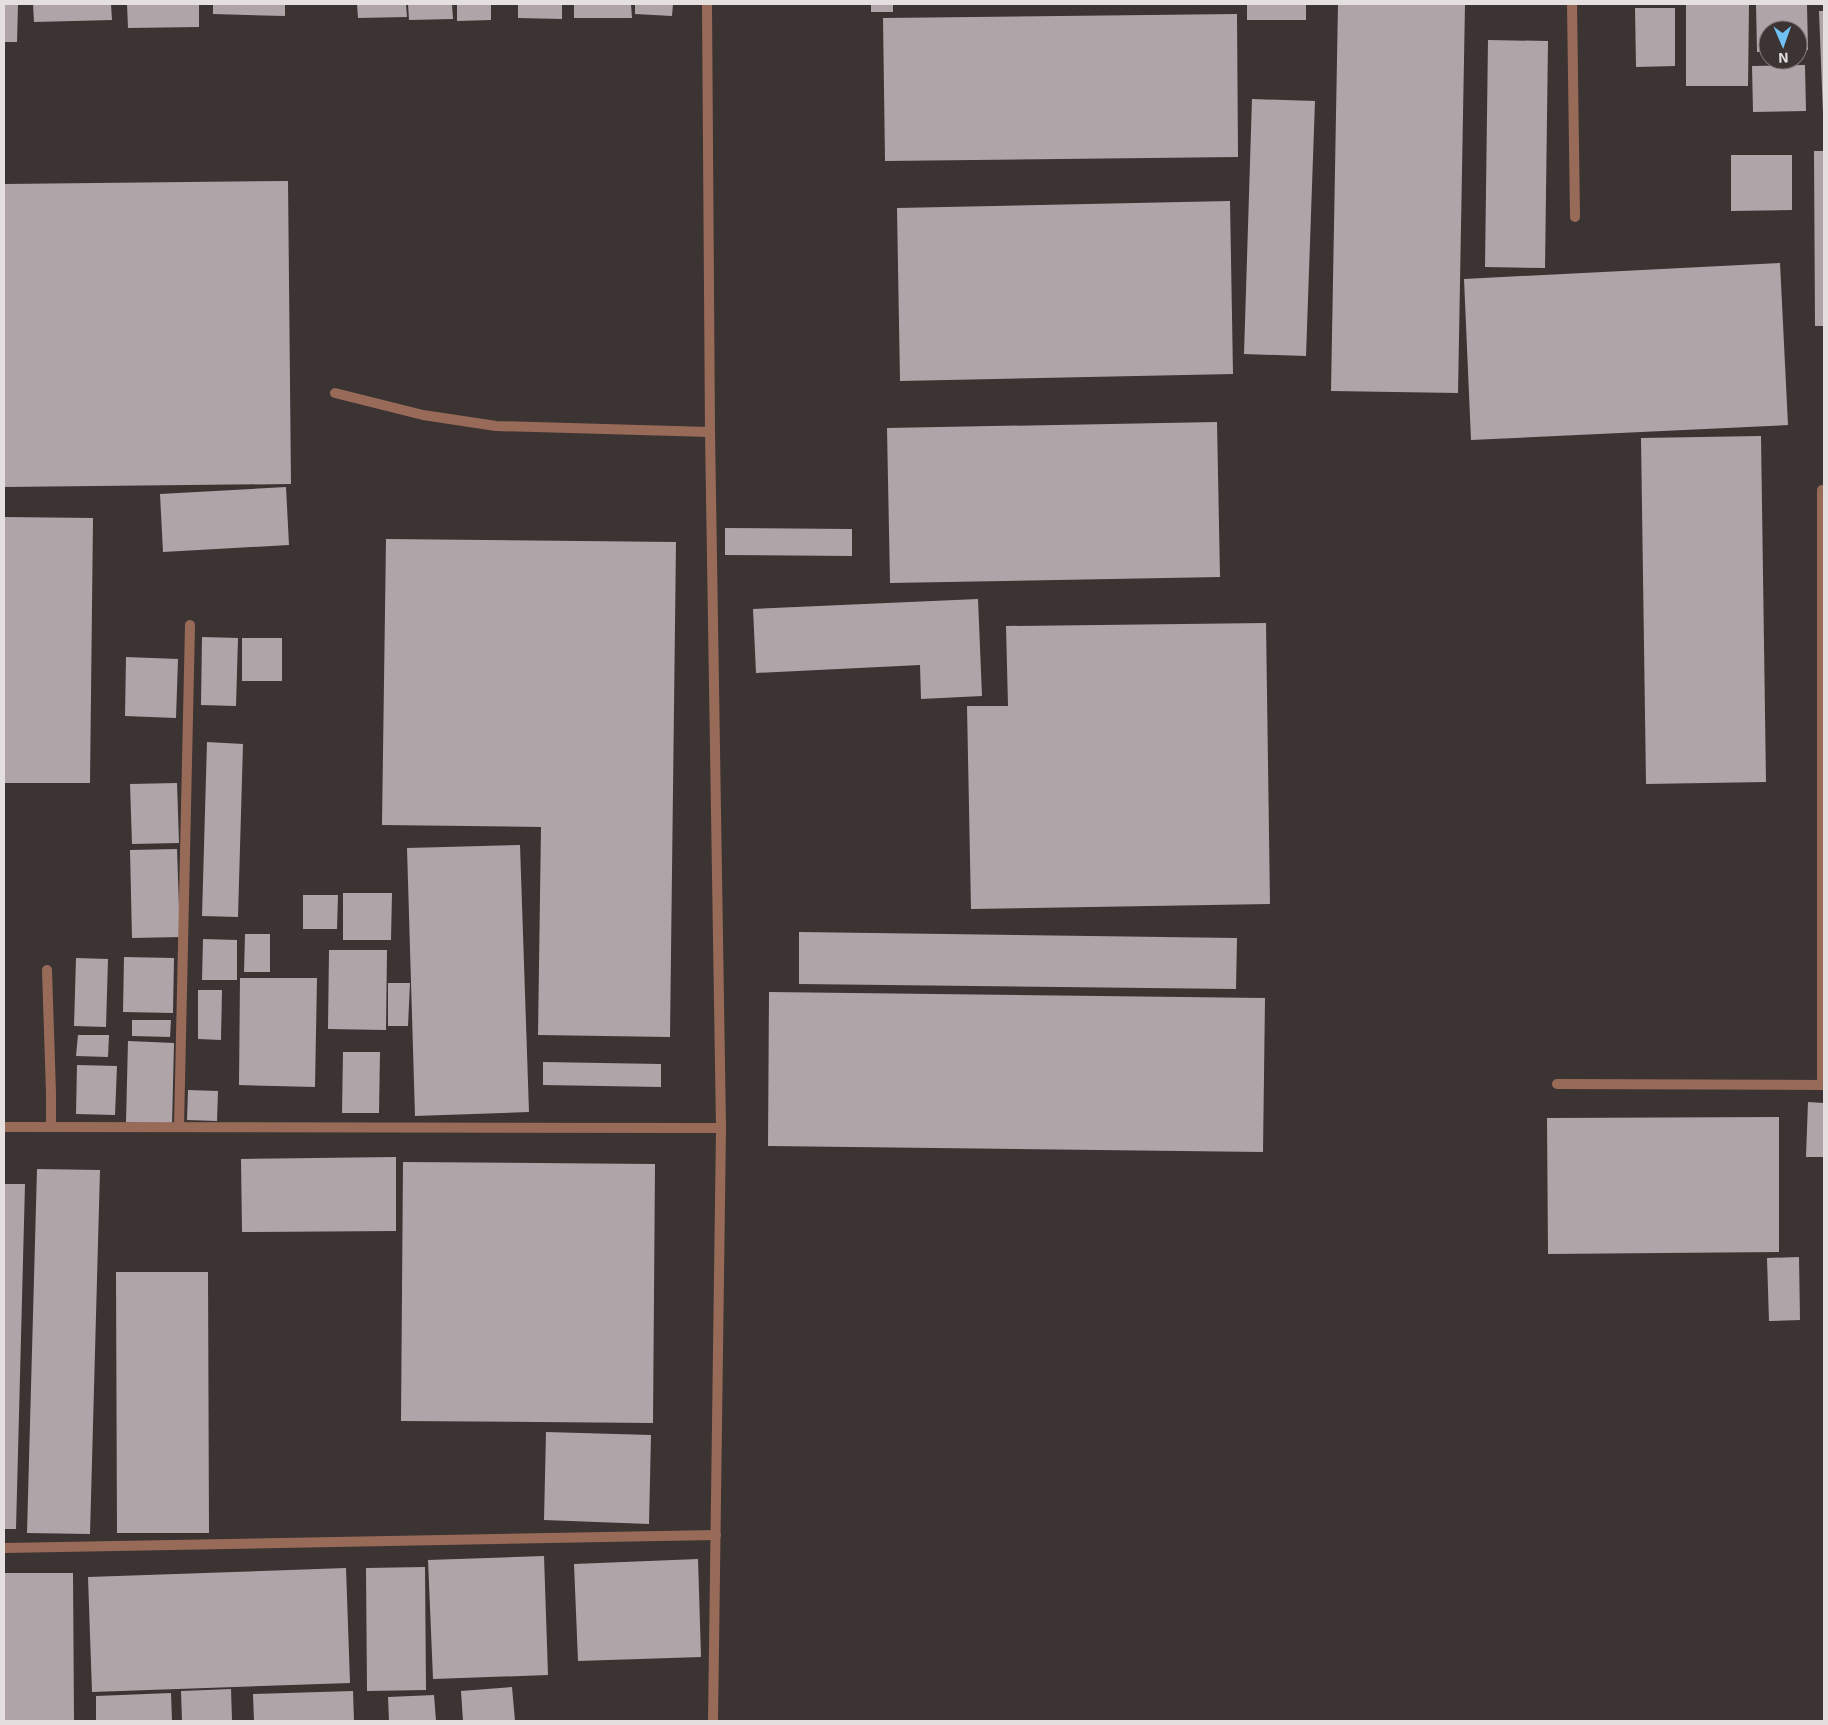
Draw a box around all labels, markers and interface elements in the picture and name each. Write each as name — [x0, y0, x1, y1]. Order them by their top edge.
north arrow — [1758, 20, 1808, 70]
text: N — [1778, 50, 1789, 67]

